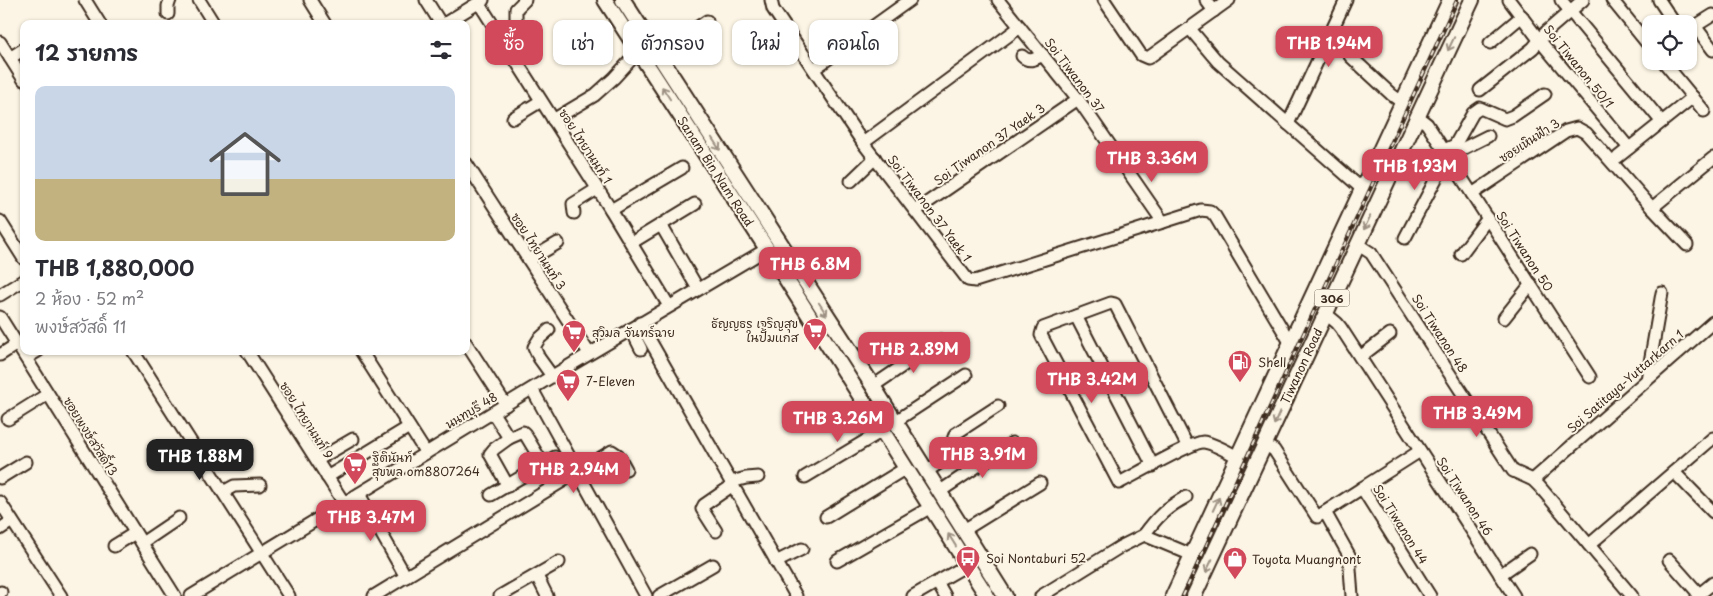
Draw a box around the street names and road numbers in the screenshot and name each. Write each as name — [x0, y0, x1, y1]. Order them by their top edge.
street label: Soi Tiwanon 50/1 — [1540, 21, 1618, 111]
street label: Soi Tiwanon 37 — [1041, 34, 1109, 117]
street label: Soi Tiwanon 37 Yaek 3 — [930, 99, 1048, 189]
street label: ซอย ไทยานนท์ 1 — [555, 105, 617, 187]
street label: Sanam Bin Nam Road — [674, 112, 758, 230]
street label: ซอยเหินฟ้า 3 — [1495, 114, 1563, 166]
street label: Soi Tiwanon 37 Yaek 1 — [884, 151, 976, 265]
street label: Soi Tiwanon 50 — [1492, 207, 1558, 295]
street label: ซอย ไทยานนท์ 3 — [507, 209, 571, 293]
road number: 306 — [1314, 290, 1350, 306]
street label: Soi Tiwanon 48 — [1408, 290, 1472, 376]
street label: Tiwanon Road — [1275, 325, 1327, 407]
street label: Soi Satitaya-Yuttarkarn 1 — [1563, 325, 1687, 437]
street label: ซอย ไทยานนท์ 9 — [276, 378, 338, 462]
street label: นนทบุรี 48 — [442, 387, 501, 434]
street label: ซอยพงษ์สวัสดิ์13 — [60, 392, 124, 479]
street label: Soi Tiwanon 46 — [1433, 453, 1497, 539]
street label: Soi Tiwanon 44 — [1369, 481, 1433, 567]

